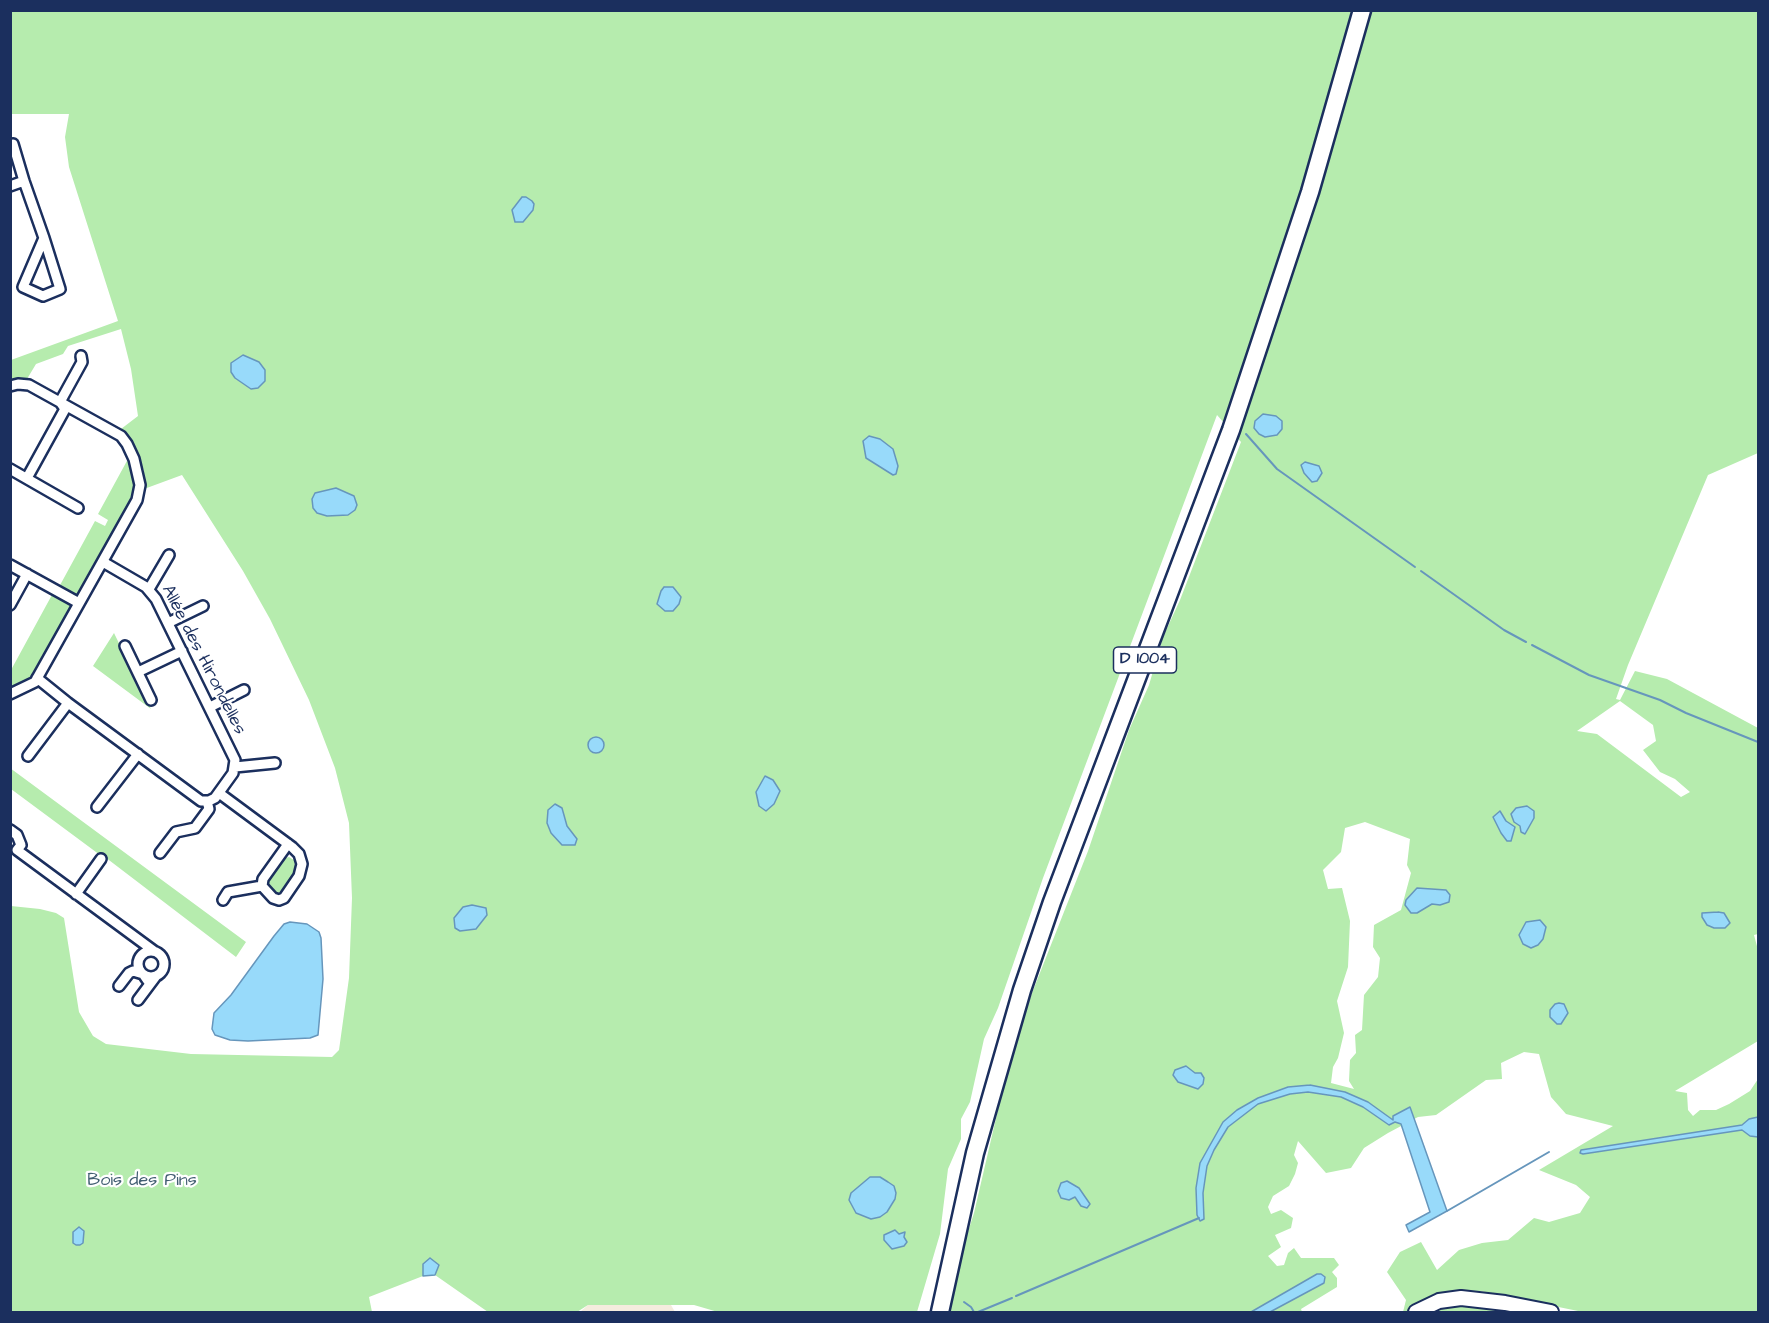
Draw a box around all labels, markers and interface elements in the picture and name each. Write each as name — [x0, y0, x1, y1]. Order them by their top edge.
street label: Allée des Hirondelles — [156, 582, 250, 738]
road number: D 1004 — [1114, 647, 1176, 673]
park label: Bois des Pins — [87, 1170, 197, 1192]

